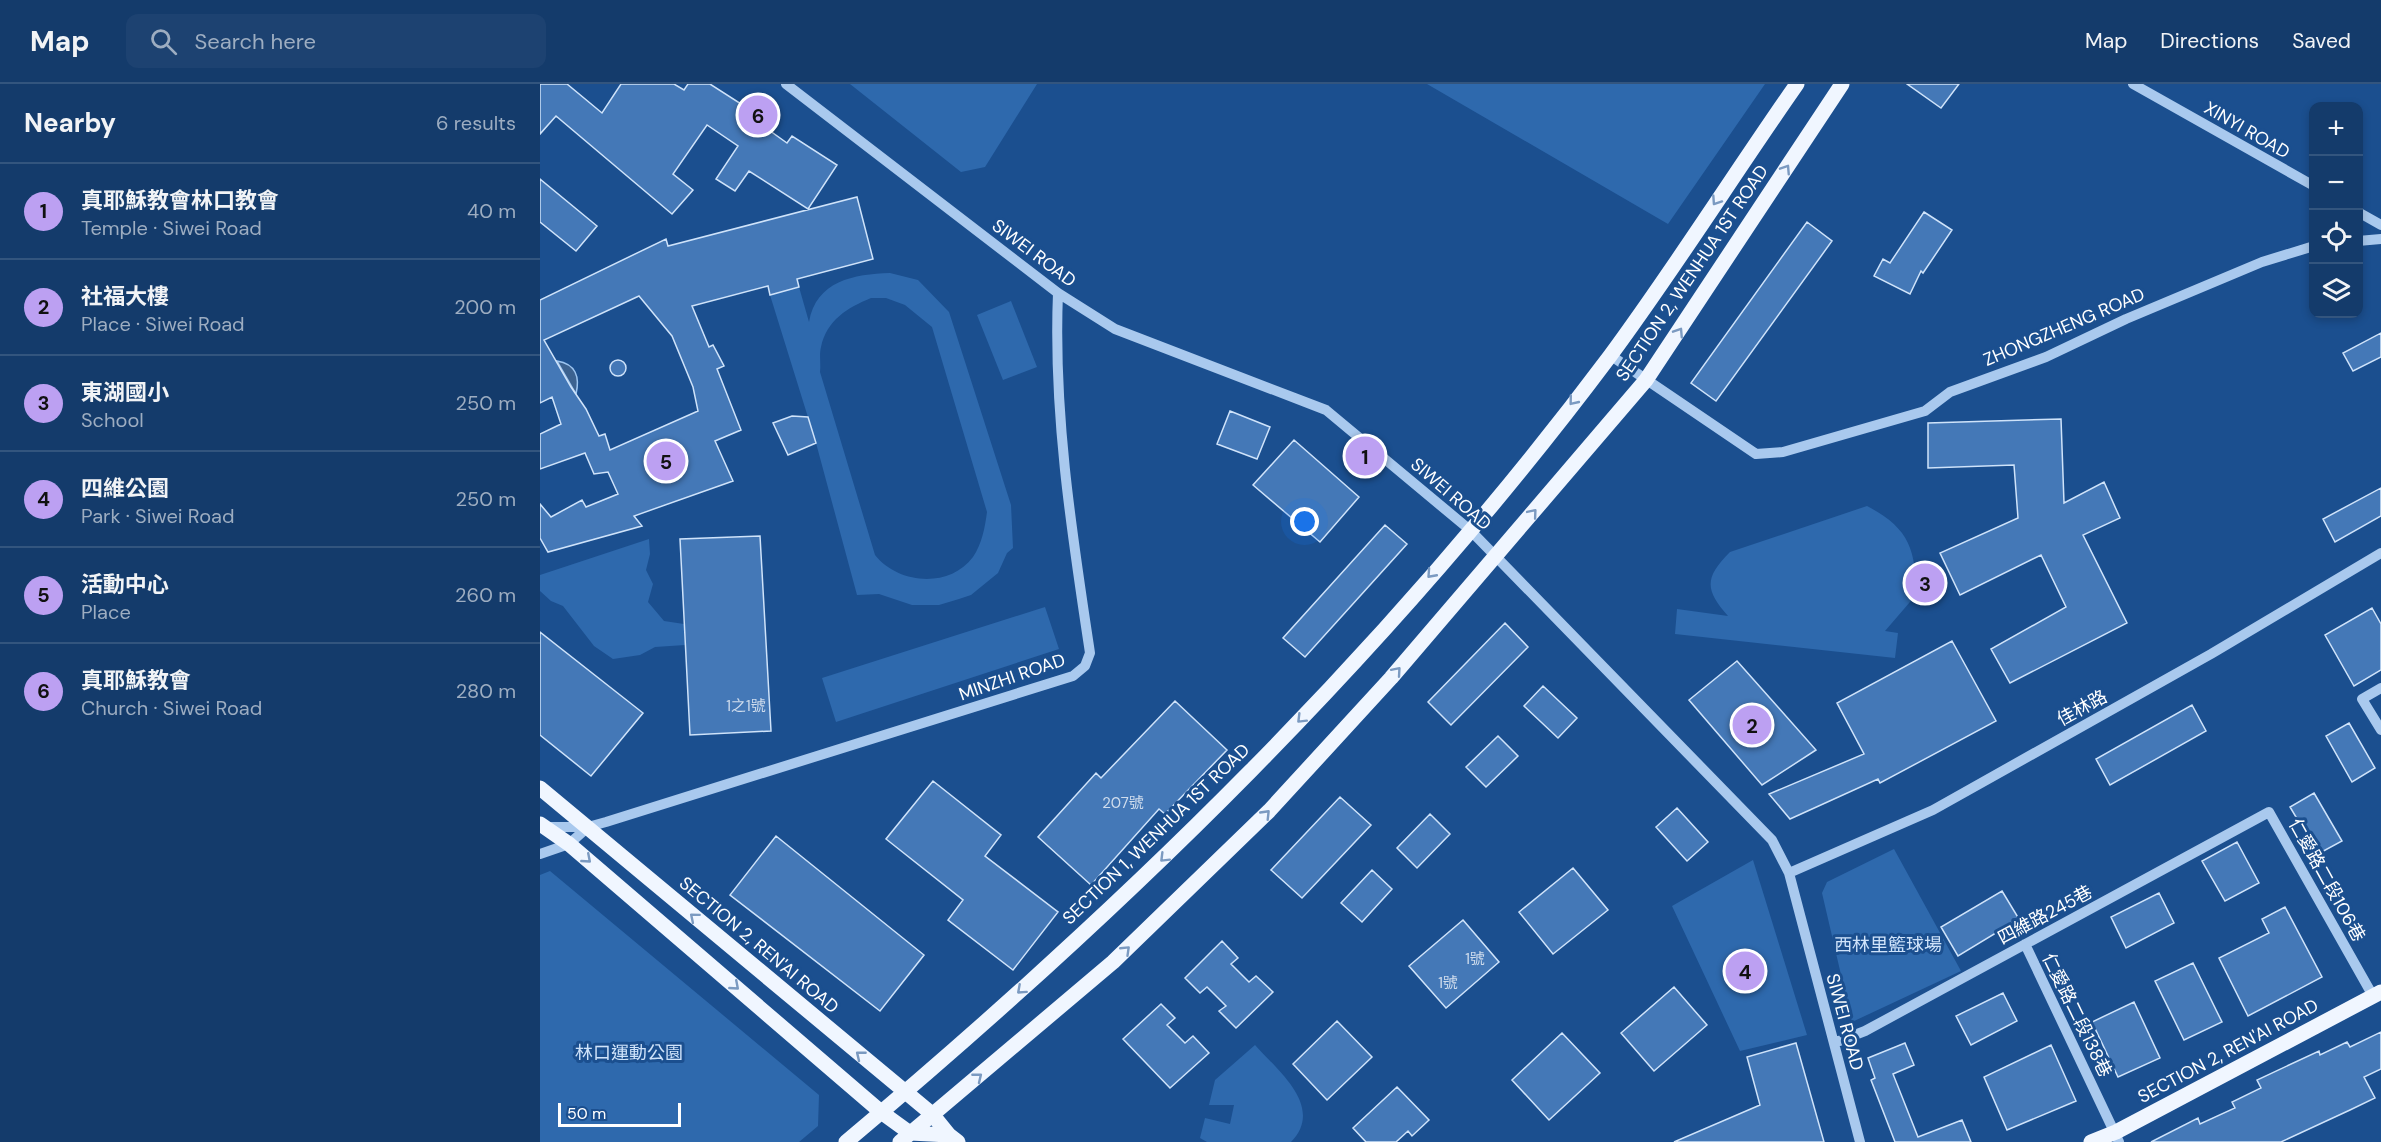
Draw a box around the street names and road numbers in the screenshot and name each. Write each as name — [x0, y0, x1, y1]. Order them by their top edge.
street label: XINYI ROAD — [2200, 96, 2294, 164]
street label: SECTION 2, WENHUA 1ST ROAD — [1610, 160, 1774, 386]
street label: SIWEI ROAD — [987, 214, 1081, 292]
street label: ZHONGZHENG ROAD — [1980, 282, 2148, 372]
street label: SIWEI ROAD — [1406, 452, 1496, 536]
street label: MINZHI ROAD — [956, 648, 1068, 706]
street label: 佳林路 — [2053, 684, 2111, 732]
street label: SECTION 1, WENHUA 1ST ROAD — [1057, 738, 1255, 930]
street label: 仁愛路二段106巷 — [2283, 814, 2371, 946]
street label: SECTION 2, REN'AI ROAD — [674, 871, 844, 1019]
street label: 四維路245巷 — [1993, 880, 2097, 950]
street label: 仁愛路二段138巷 — [2037, 949, 2117, 1081]
street label: SIWEI ROAD — [1821, 971, 1869, 1073]
street label: SECTION 2, REN'AI ROAD — [2134, 993, 2322, 1109]

